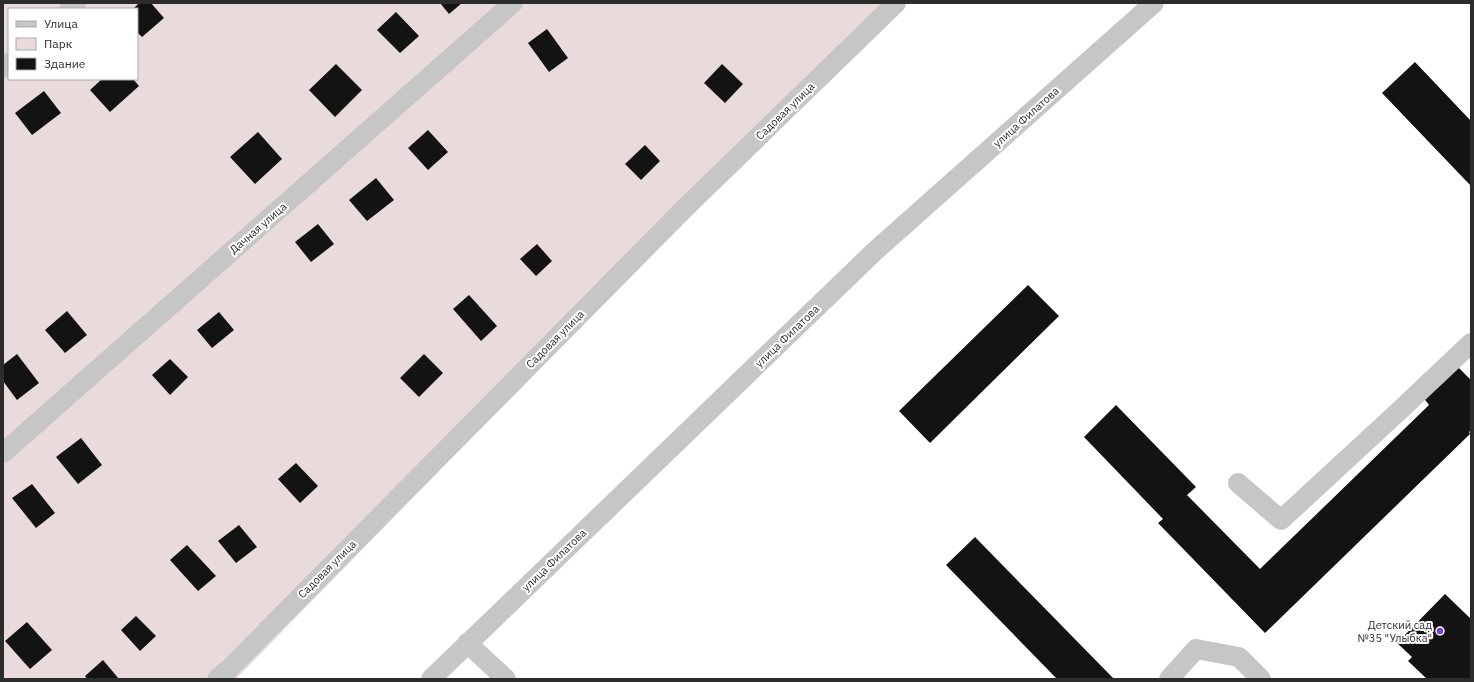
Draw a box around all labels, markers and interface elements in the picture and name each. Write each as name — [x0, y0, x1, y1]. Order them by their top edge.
legend — [8, 8, 138, 80]
text: Улица — [44, 16, 78, 31]
text: Парк — [44, 36, 73, 51]
text: Здание — [44, 56, 86, 71]
street label: Садовая улица — [753, 79, 818, 143]
street label: улица Филатова — [990, 84, 1062, 150]
street label: Дачная улица — [227, 199, 289, 257]
street label: улица Филатова — [752, 302, 822, 370]
street label: Садовая улица — [523, 307, 587, 371]
street label: улица Филатова — [519, 526, 589, 594]
street label: Садовая улица — [295, 537, 359, 601]
place label: Детский сад №35 "Улыбка" — [1358, 618, 1432, 645]
marker: Детский сад №35 "Улыбка" — [1435, 626, 1445, 636]

